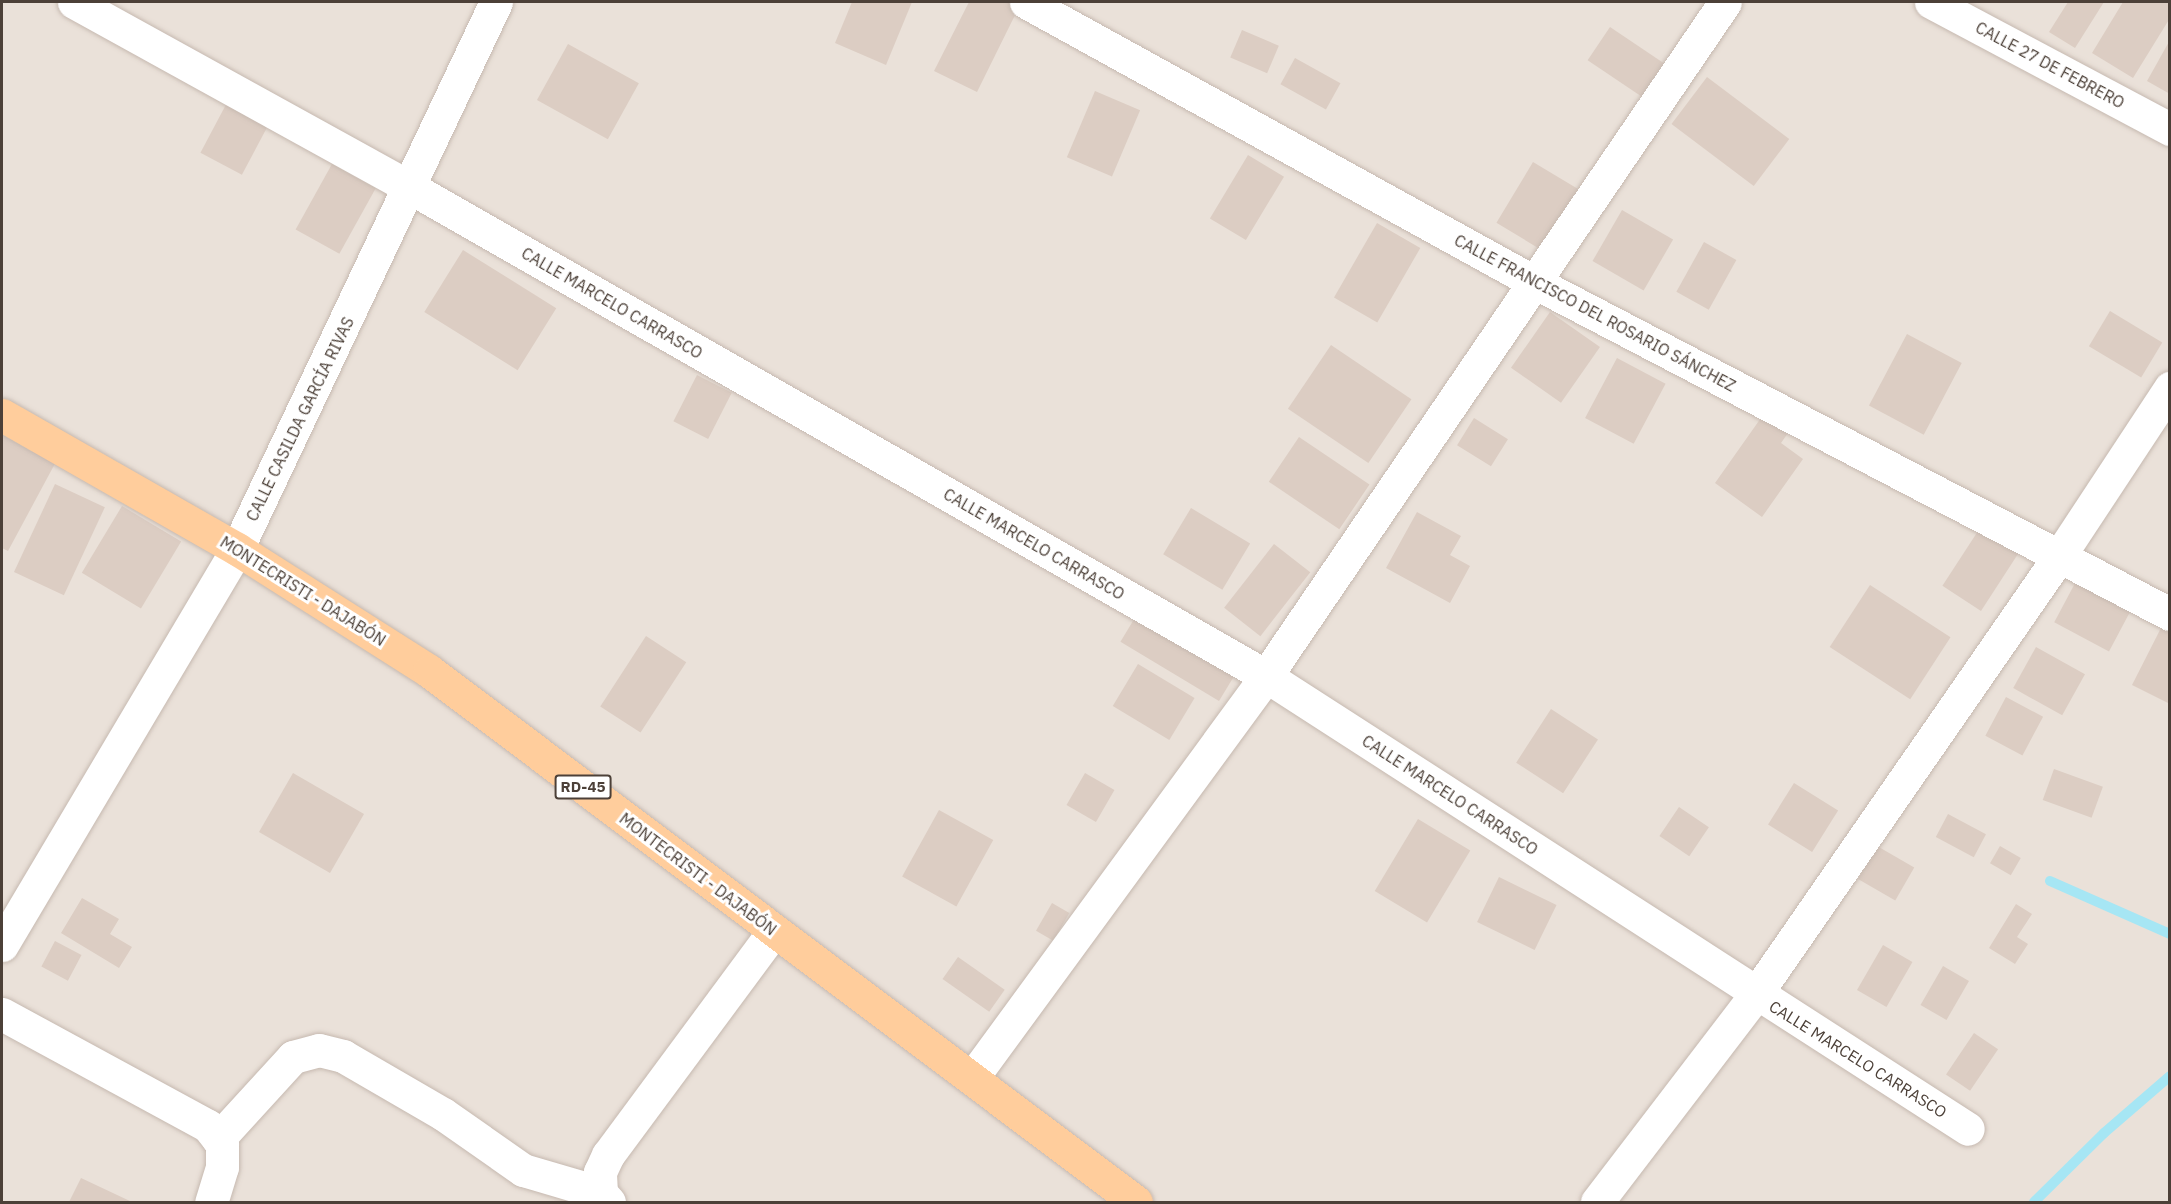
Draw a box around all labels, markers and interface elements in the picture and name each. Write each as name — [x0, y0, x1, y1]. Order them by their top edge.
street label: CALLE 27 DE FEBRERO — [1972, 18, 2128, 112]
street label: CALLE FRANCISCO DEL ROSARIO SÁNCHEZ — [1451, 230, 1739, 396]
street label: CALLE MARCELO CARRASCO — [518, 243, 706, 363]
street label: CALLE CASILDA GARCÍA RIVAS — [242, 314, 358, 524]
street label: CALLE MARCELO CARRASCO — [940, 484, 1128, 604]
street label: MONTECRISTI - DAJABÓN — [217, 532, 389, 650]
street label: CALLE MARCELO CARRASCO — [1358, 731, 1542, 859]
road number: RD-45 — [554, 775, 612, 799]
street label: MONTECRISTI - DAJABÓN — [616, 809, 780, 939]
street label: CALLE MARCELO CARRASCO — [1766, 996, 1950, 1122]

